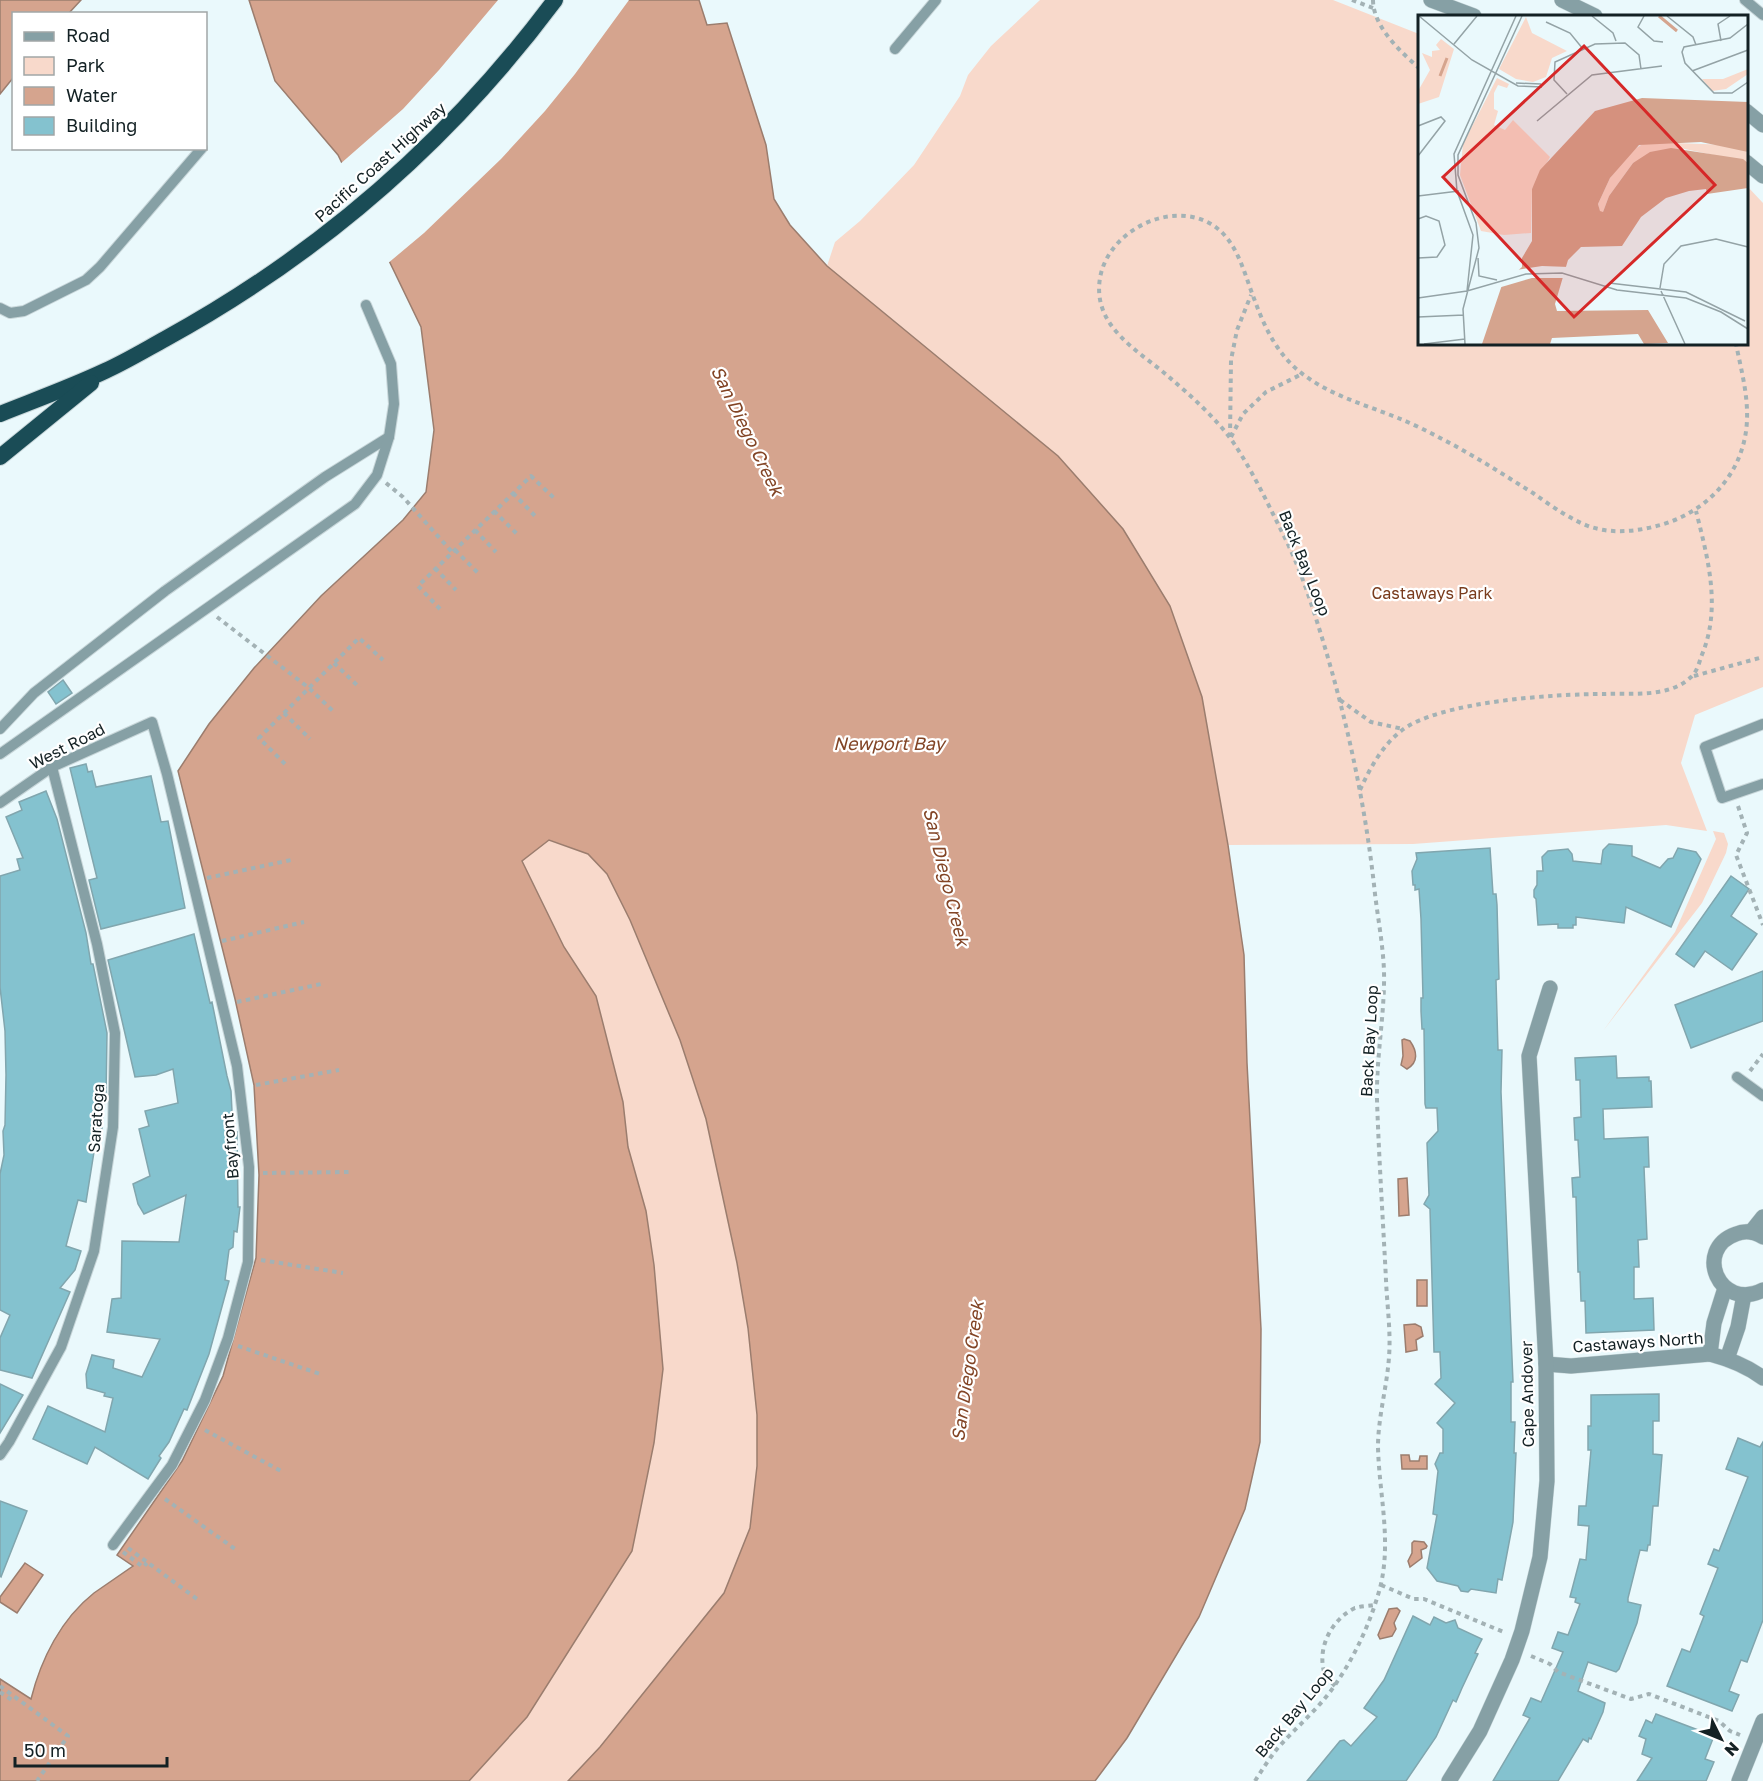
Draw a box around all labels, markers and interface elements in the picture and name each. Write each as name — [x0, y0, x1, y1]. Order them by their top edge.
legend — [12, 12, 207, 150]
inset map — [1418, 15, 1748, 345]
text: Road — [66, 24, 110, 46]
text: Park — [66, 54, 105, 76]
text: Water — [66, 84, 117, 106]
street label: Pacific Coast Highway — [310, 98, 450, 226]
text: Building — [66, 114, 137, 136]
water label: San Diego Creek — [707, 362, 790, 501]
street label: Back Bay Loop — [1275, 507, 1335, 619]
park label: Castaways Park — [1371, 583, 1493, 603]
street label: West Road — [26, 718, 108, 774]
water label: Newport Bay — [833, 732, 948, 754]
water label: San Diego Creek — [919, 805, 975, 950]
street label: Back Bay Loop — [1356, 984, 1382, 1097]
street label: Saratoga — [84, 1083, 108, 1153]
street label: Bayfront — [217, 1112, 243, 1180]
water label: San Diego Creek — [946, 1297, 988, 1443]
street label: Castaways North — [1572, 1327, 1704, 1357]
street label: Cape Andover — [1516, 1340, 1538, 1448]
street label: Back Bay Loop — [1250, 1663, 1338, 1761]
north arrow — [1691, 1709, 1751, 1769]
scale bar — [15, 1730, 166, 1768]
text: N — [1721, 1738, 1743, 1761]
text: 50 m — [24, 1739, 66, 1761]

